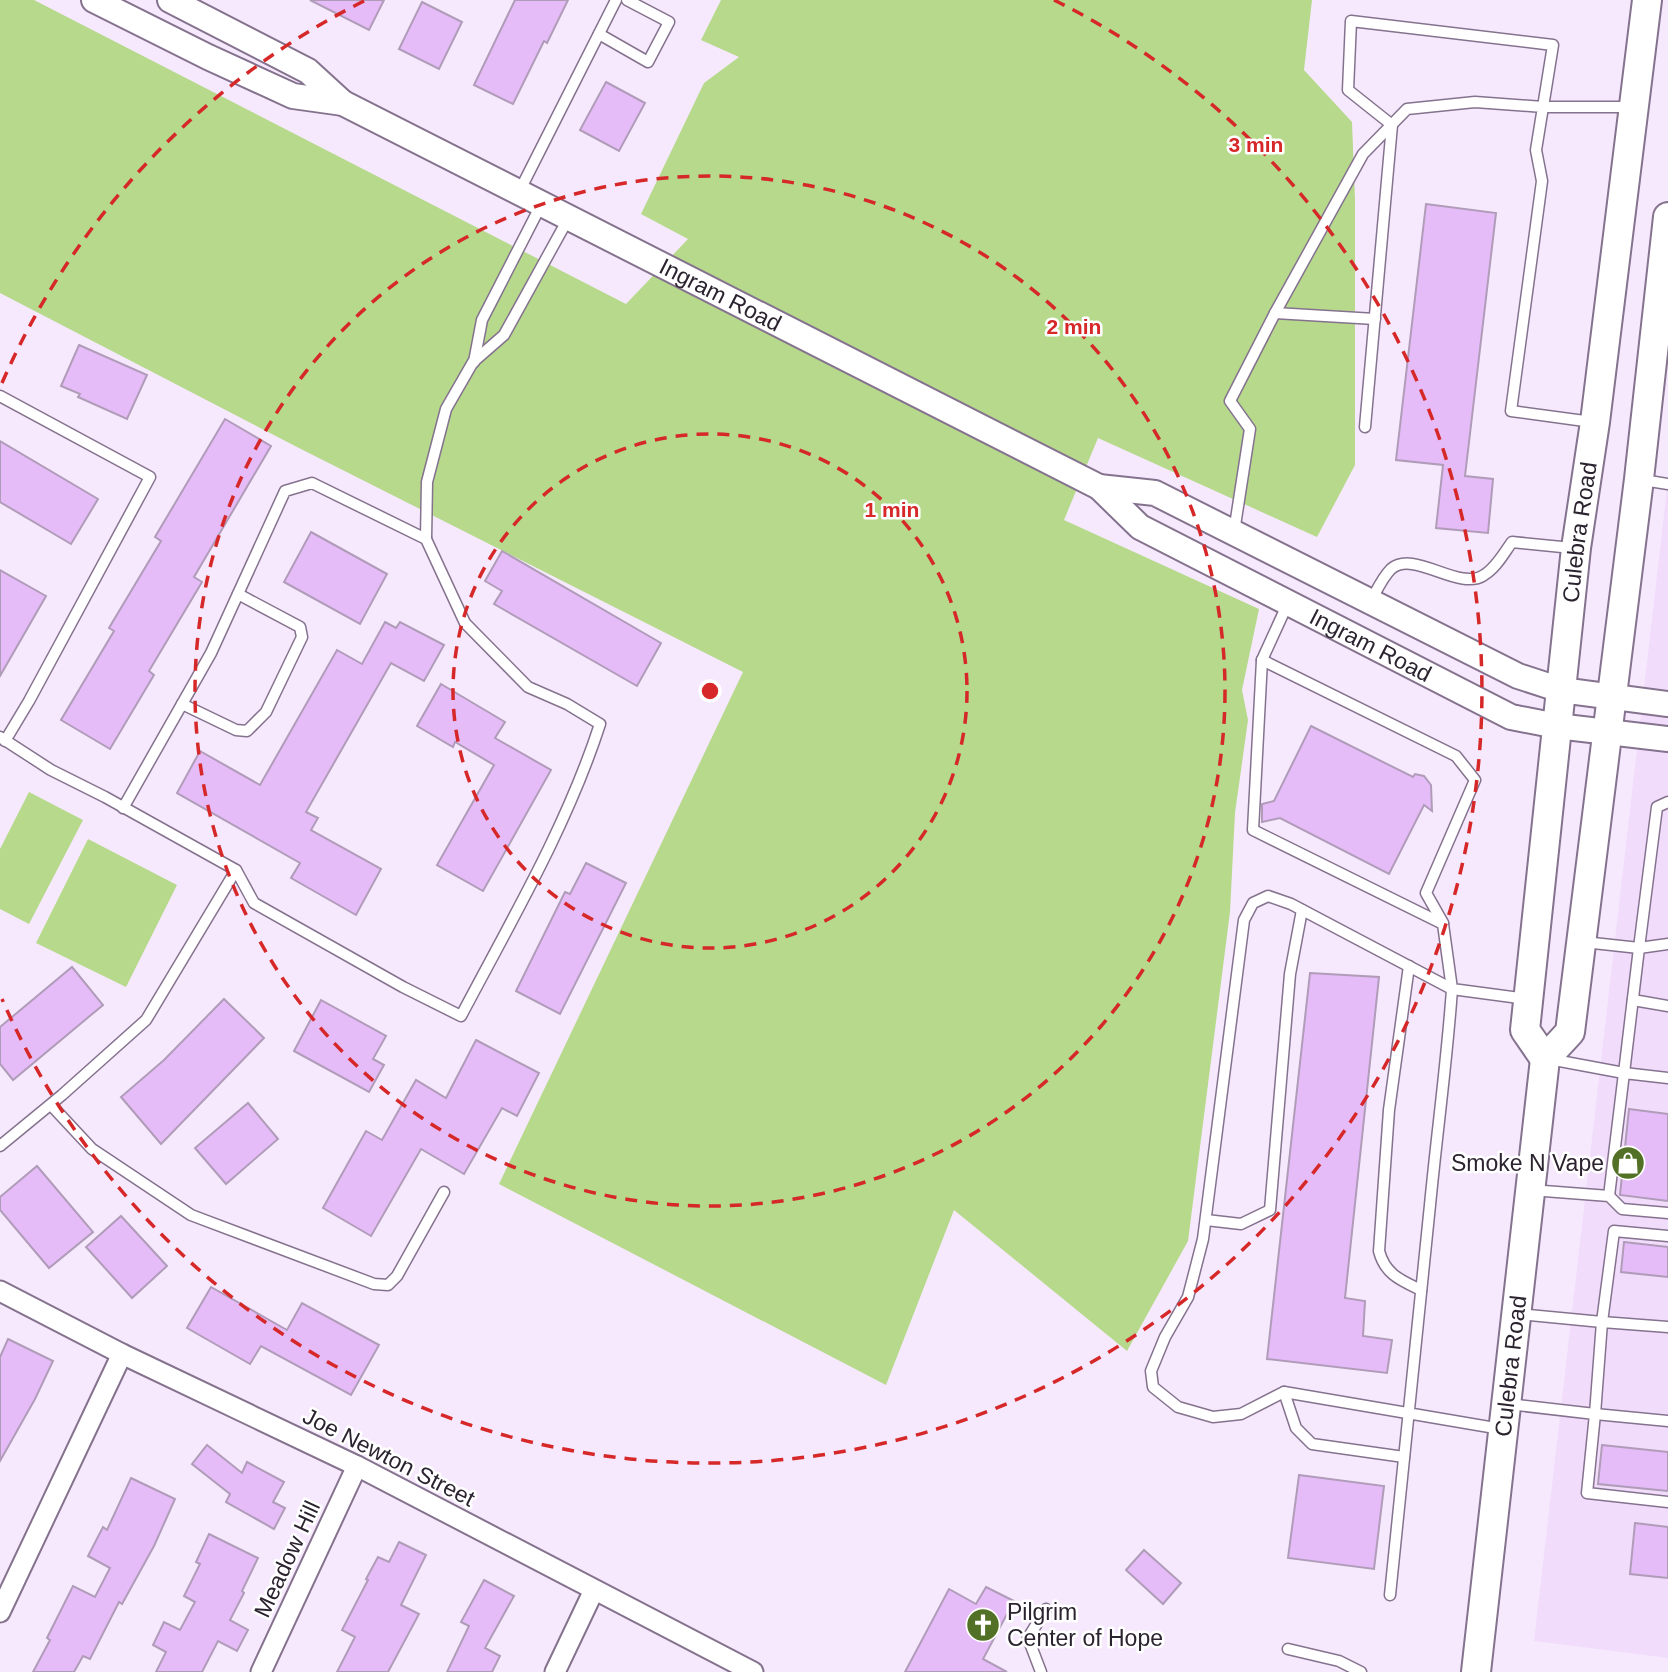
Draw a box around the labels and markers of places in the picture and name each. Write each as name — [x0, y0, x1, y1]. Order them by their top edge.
centre of rings — [698, 679, 722, 703]
shop icon: Smoke N Vape — [1609, 1144, 1647, 1182]
place label: Smoke N Vape — [1451, 1150, 1604, 1176]
place label: Pilgrim Center of Hope — [1007, 1599, 1163, 1651]
church icon: Pilgrim Center of Hope — [964, 1606, 1002, 1644]

